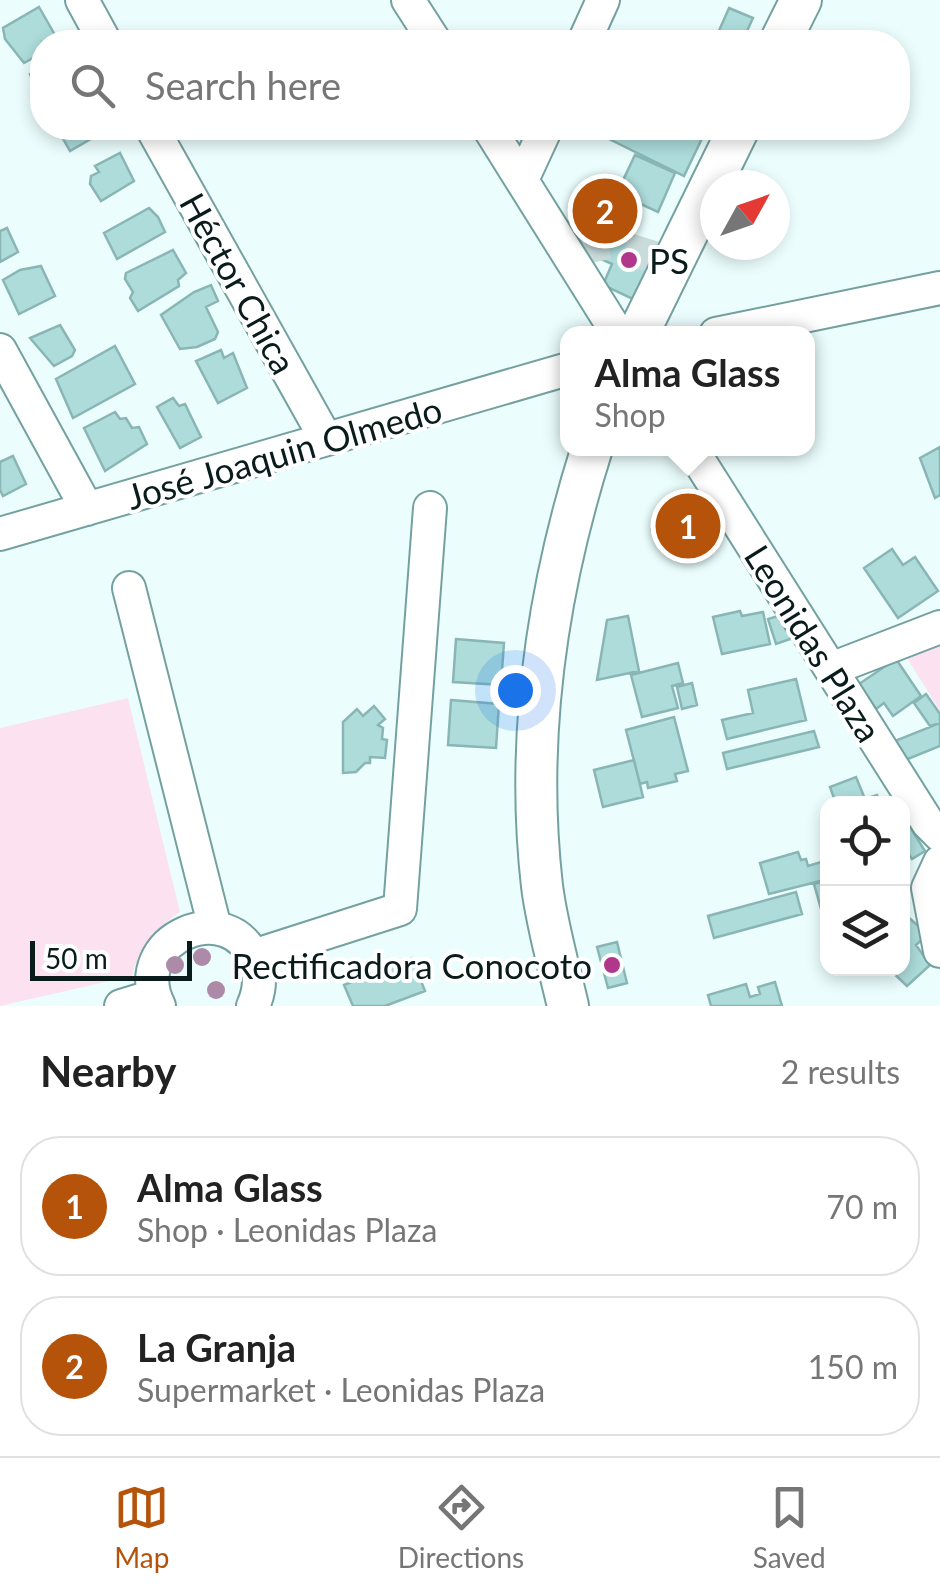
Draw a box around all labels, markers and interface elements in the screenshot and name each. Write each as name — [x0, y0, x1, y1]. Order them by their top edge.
search box — [30, 30, 910, 140]
icon: search — [65, 58, 120, 113]
text: Search here — [145, 62, 341, 108]
north arrow — [700, 170, 790, 260]
pin: 2 — [572, 174, 638, 248]
street label: Héctor Chica — [172, 185, 306, 381]
place label: PS — [649, 239, 689, 281]
marker: PS — [618, 249, 640, 271]
popup — [560, 326, 815, 456]
text: Alma Glass — [595, 349, 780, 395]
street label: José Joaquin Olmedo — [122, 387, 446, 517]
text: Shop — [595, 395, 666, 434]
pin: 1 — [656, 488, 720, 564]
street label: Leonidas Plaza — [737, 537, 891, 749]
your location — [490, 665, 541, 716]
map controls — [820, 796, 910, 976]
button: locate — [820, 796, 910, 886]
button: layers — [820, 886, 910, 976]
scale bar — [30, 936, 192, 980]
text: 50 m — [45, 941, 108, 975]
place label: Rectificadora Conocoto — [232, 944, 592, 986]
marker: Rectificadora Conocoto — [601, 954, 623, 976]
text: Nearby — [40, 1046, 177, 1096]
text: 2 results — [781, 1052, 900, 1091]
text: Alma Glass — [137, 1164, 323, 1210]
text: 1 — [65, 1187, 84, 1226]
text: 70 m — [826, 1187, 898, 1226]
text: Shop · Leonidas Plaza — [137, 1210, 437, 1249]
text: La Granja — [137, 1324, 296, 1370]
text: 2 — [65, 1347, 84, 1386]
text: 150 m — [808, 1347, 898, 1386]
text: Supermarket · Leonidas Plaza — [137, 1370, 545, 1409]
tab: Map — [114, 1480, 169, 1574]
tab: Directions — [398, 1480, 524, 1574]
tab: Saved — [753, 1480, 826, 1574]

